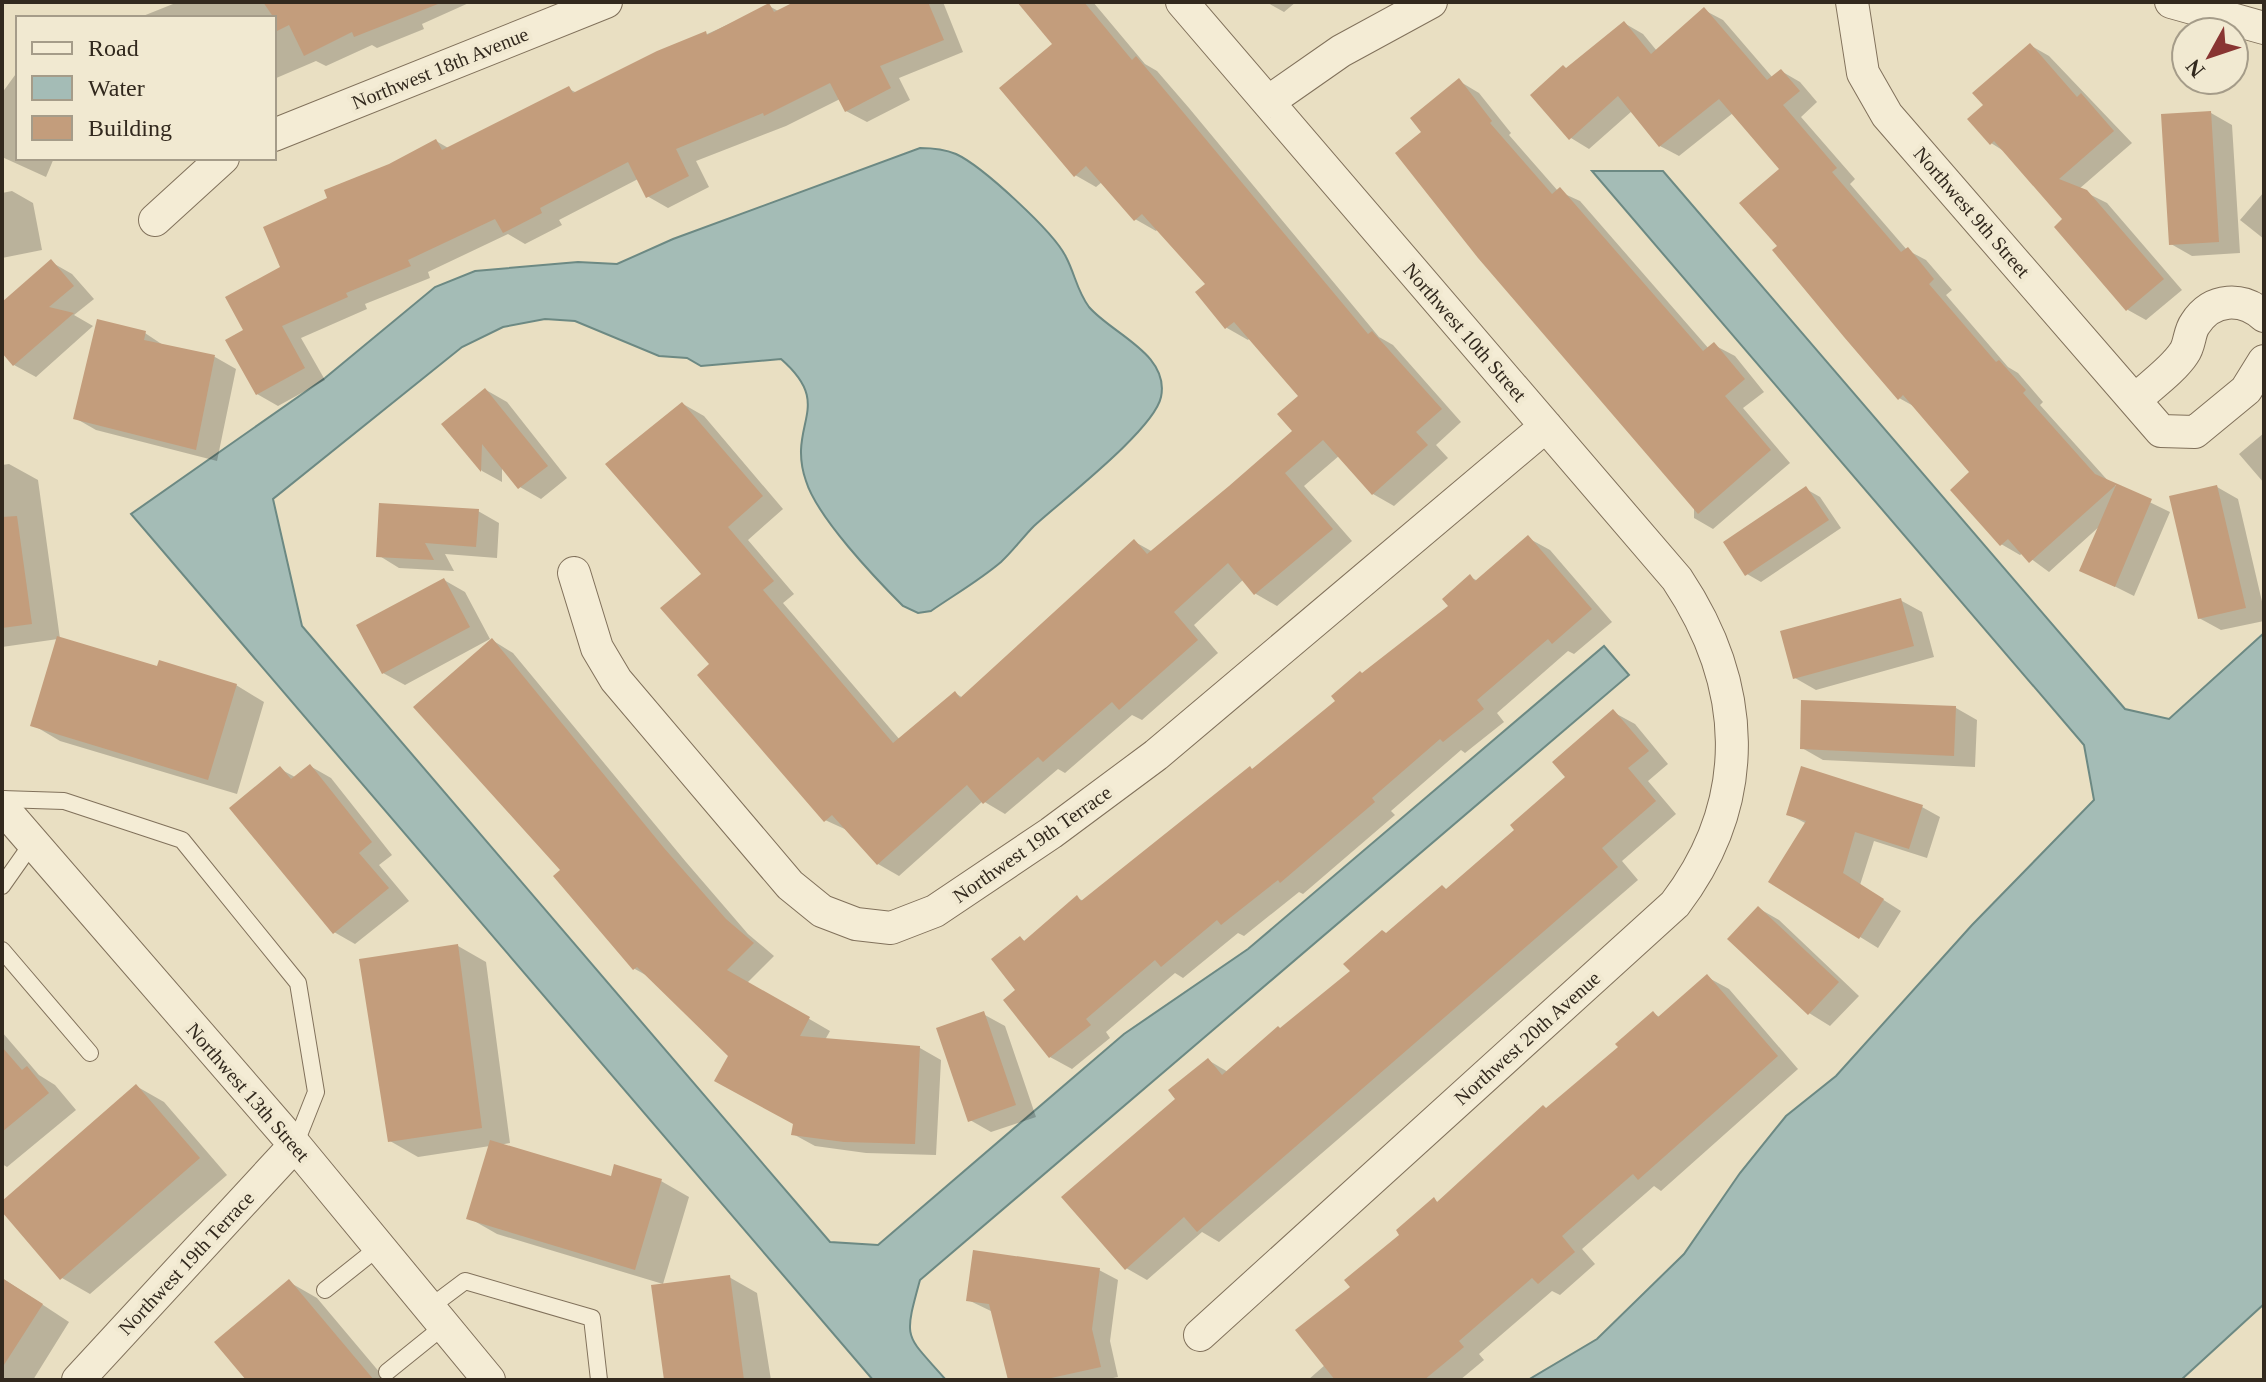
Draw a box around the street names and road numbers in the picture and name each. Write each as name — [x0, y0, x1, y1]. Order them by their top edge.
street label: Northwest 18th Avenue — [348, 22, 532, 114]
street label: Northwest 9th Street — [1909, 142, 2035, 282]
street label: Northwest 10th Street — [1399, 259, 1531, 406]
street label: Northwest 19th Terrace — [949, 781, 1115, 907]
street label: Northwest 20th Avenue — [1450, 967, 1604, 1109]
street label: Northwest 13th Street — [182, 1019, 314, 1166]
street label: Northwest 19th Terrace — [114, 1187, 258, 1339]

